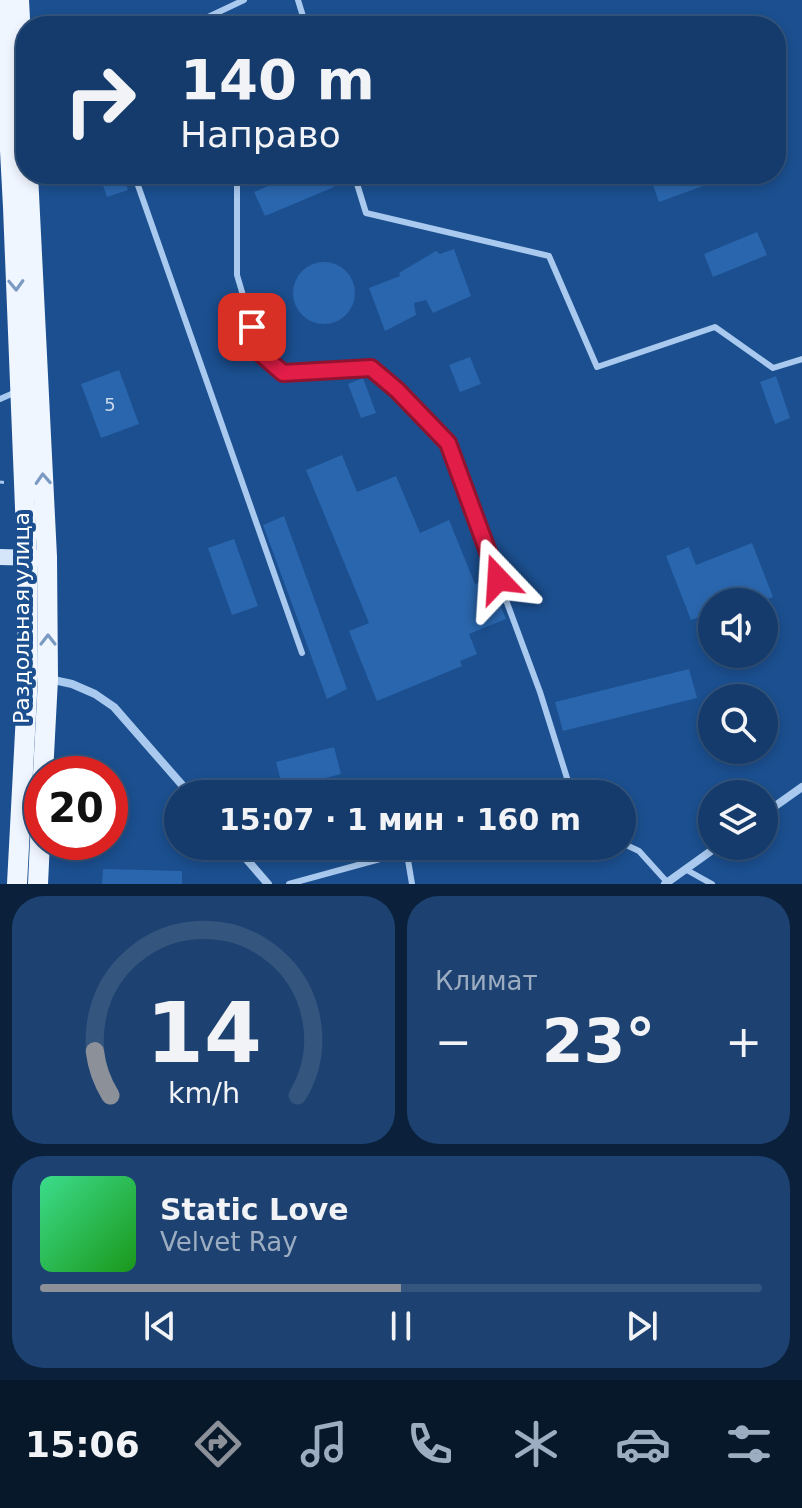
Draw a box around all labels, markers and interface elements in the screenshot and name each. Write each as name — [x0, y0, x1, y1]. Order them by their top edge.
text: 140 m — [180, 47, 375, 112]
icon: right — [48, 48, 152, 152]
text: Направо — [180, 114, 341, 155]
one-way arrow — [7, 279, 24, 292]
pin — [218, 293, 286, 361]
icon: arrive — [230, 305, 274, 349]
house number: 5 — [104, 394, 116, 415]
one-way arrow — [35, 472, 52, 485]
street label: Раздольная улица — [9, 512, 34, 724]
position arrow — [456, 537, 540, 621]
map controls — [698, 588, 778, 860]
button: sound — [698, 588, 778, 668]
one-way arrow — [39, 633, 57, 646]
button: search — [698, 684, 778, 764]
speed limit sign: 20 — [24, 756, 128, 860]
button: layers — [698, 780, 778, 860]
text: 15:07 · 1 мин · 160 m — [219, 802, 581, 837]
text: Климат — [435, 966, 538, 996]
text: 14 — [146, 985, 261, 1082]
text: 23° — [542, 1006, 655, 1076]
text: − — [435, 1016, 472, 1067]
text: + — [725, 1016, 762, 1067]
text: km/h — [167, 1076, 240, 1110]
text: Static Love — [160, 1192, 349, 1227]
text: Velvet Ray — [160, 1227, 298, 1257]
icon: previous — [138, 1304, 182, 1348]
icon: pause — [379, 1304, 423, 1348]
icon: next — [620, 1304, 664, 1348]
icon: directions — [190, 1416, 246, 1472]
icon: music — [296, 1416, 352, 1472]
icon: phone — [402, 1416, 458, 1472]
icon: climate — [508, 1416, 564, 1472]
icon: car — [615, 1416, 671, 1472]
icon: filters — [721, 1416, 777, 1472]
text: 15:06 — [25, 1424, 140, 1465]

